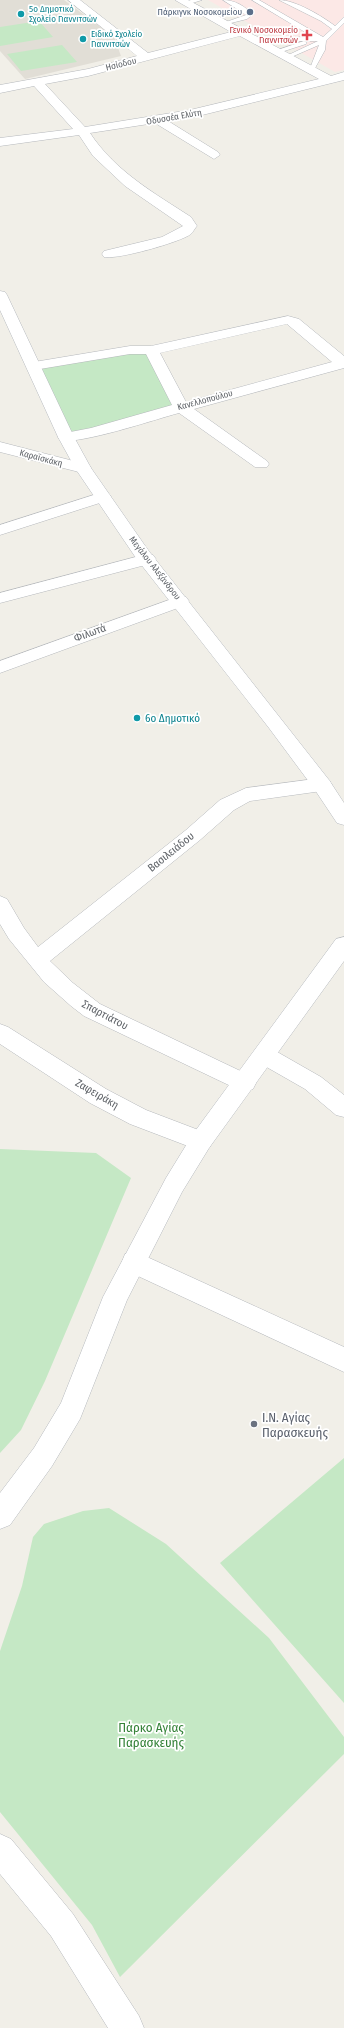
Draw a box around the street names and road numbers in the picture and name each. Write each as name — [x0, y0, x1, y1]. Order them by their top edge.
street label: Ησίοδου — [105, 55, 138, 73]
street label: Οδυσσέα Ελύτη — [145, 107, 203, 127]
street label: Κανελλοπούλου — [176, 388, 234, 412]
street label: Καραϊσκάκη — [18, 447, 64, 469]
street label: Μεγάλου Αλεξάνδρου — [127, 534, 183, 602]
street label: Φιλωτά — [72, 621, 108, 645]
street label: Βασιλειάδου — [145, 829, 197, 875]
street label: Σπαρτιάτου — [80, 997, 130, 1033]
street label: Ζαφειράκη — [73, 1076, 121, 1112]

